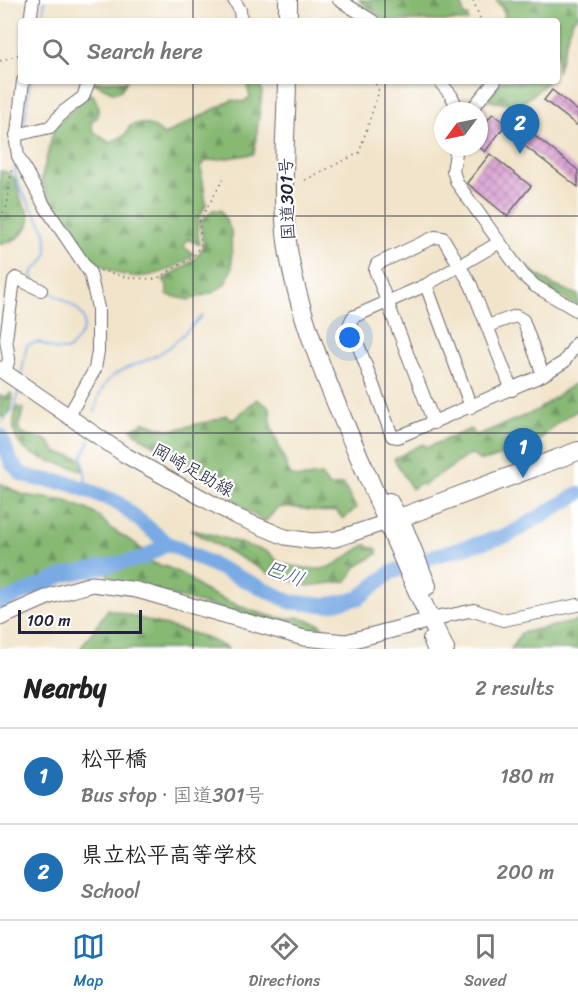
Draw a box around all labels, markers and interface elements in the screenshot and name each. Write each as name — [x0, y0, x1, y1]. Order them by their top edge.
search box — [18, 18, 560, 84]
text: Search here — [87, 32, 203, 71]
icon: search — [39, 35, 72, 68]
north arrow — [434, 102, 488, 156]
pin: 2 — [500, 104, 540, 154]
street label: 国道301号 — [270, 157, 304, 241]
your location — [335, 323, 364, 352]
pin: 1 — [504, 428, 542, 478]
street label: 岡崎足助線 — [146, 434, 240, 506]
water label: 巴川 — [260, 550, 310, 597]
text: 100 m — [27, 606, 71, 635]
scale bar — [18, 607, 142, 634]
text: Nearby — [24, 665, 106, 711]
text: 2 results — [475, 671, 554, 706]
text: 松平橋 — [81, 739, 147, 778]
text: 1 — [39, 759, 48, 794]
text: 180 m — [500, 759, 554, 794]
text: Bus stop · 国道301号 — [81, 778, 265, 813]
text: 県立松平高等学校 — [81, 835, 257, 874]
text: 2 — [38, 855, 49, 890]
text: 200 m — [497, 855, 554, 890]
text: School — [81, 874, 140, 909]
tab: Map — [72, 930, 105, 995]
tab: Directions — [249, 930, 320, 995]
tab: Saved — [464, 930, 506, 995]

